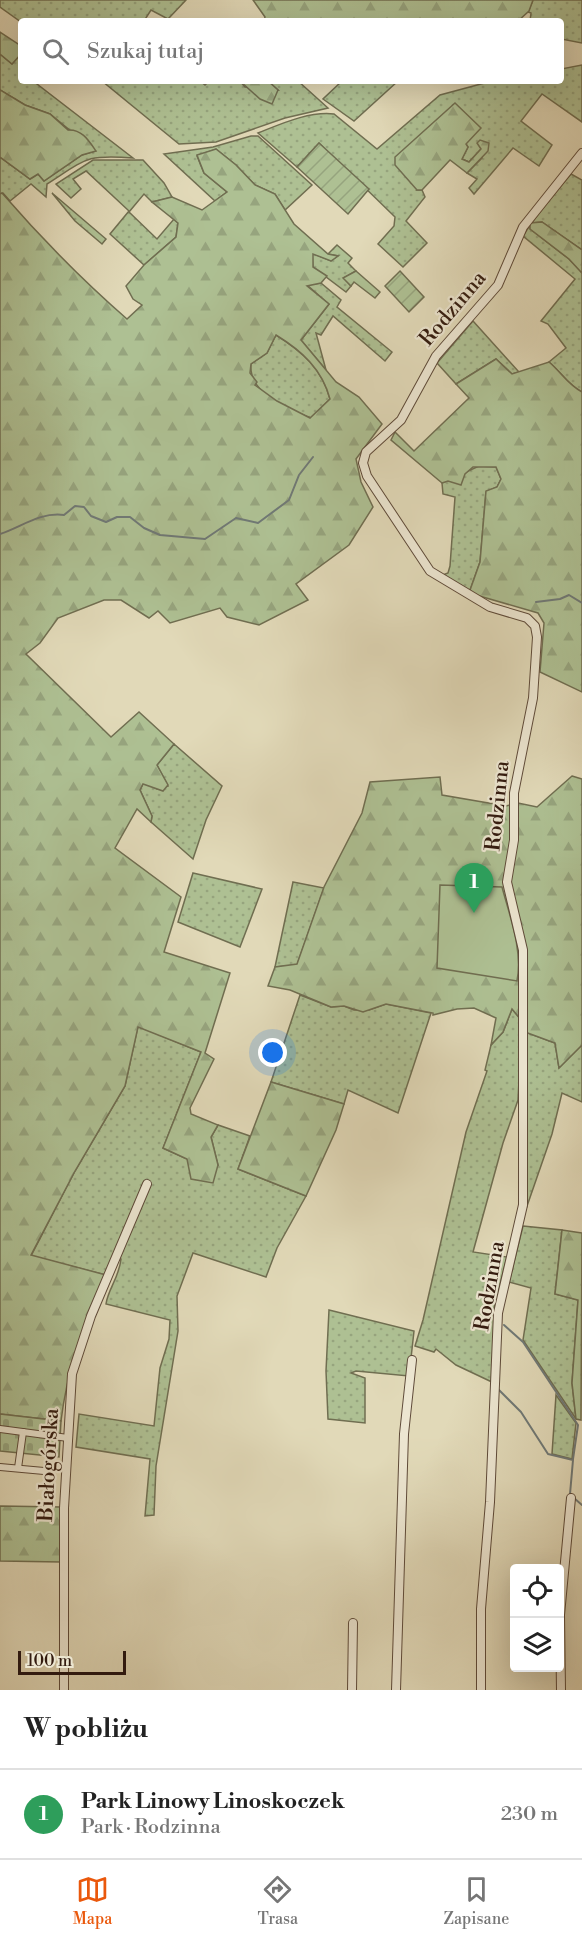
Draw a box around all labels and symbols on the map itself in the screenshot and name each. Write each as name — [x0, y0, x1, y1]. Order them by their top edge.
street label: Rodzinna — [414, 266, 492, 352]
street label: Rodzinna — [480, 759, 516, 852]
pin: 1 — [454, 864, 494, 913]
your location — [258, 1038, 287, 1067]
street label: Rodzinna — [469, 1239, 511, 1333]
street label: Białogórska — [33, 1407, 65, 1523]
scale bar — [18, 1648, 126, 1676]

